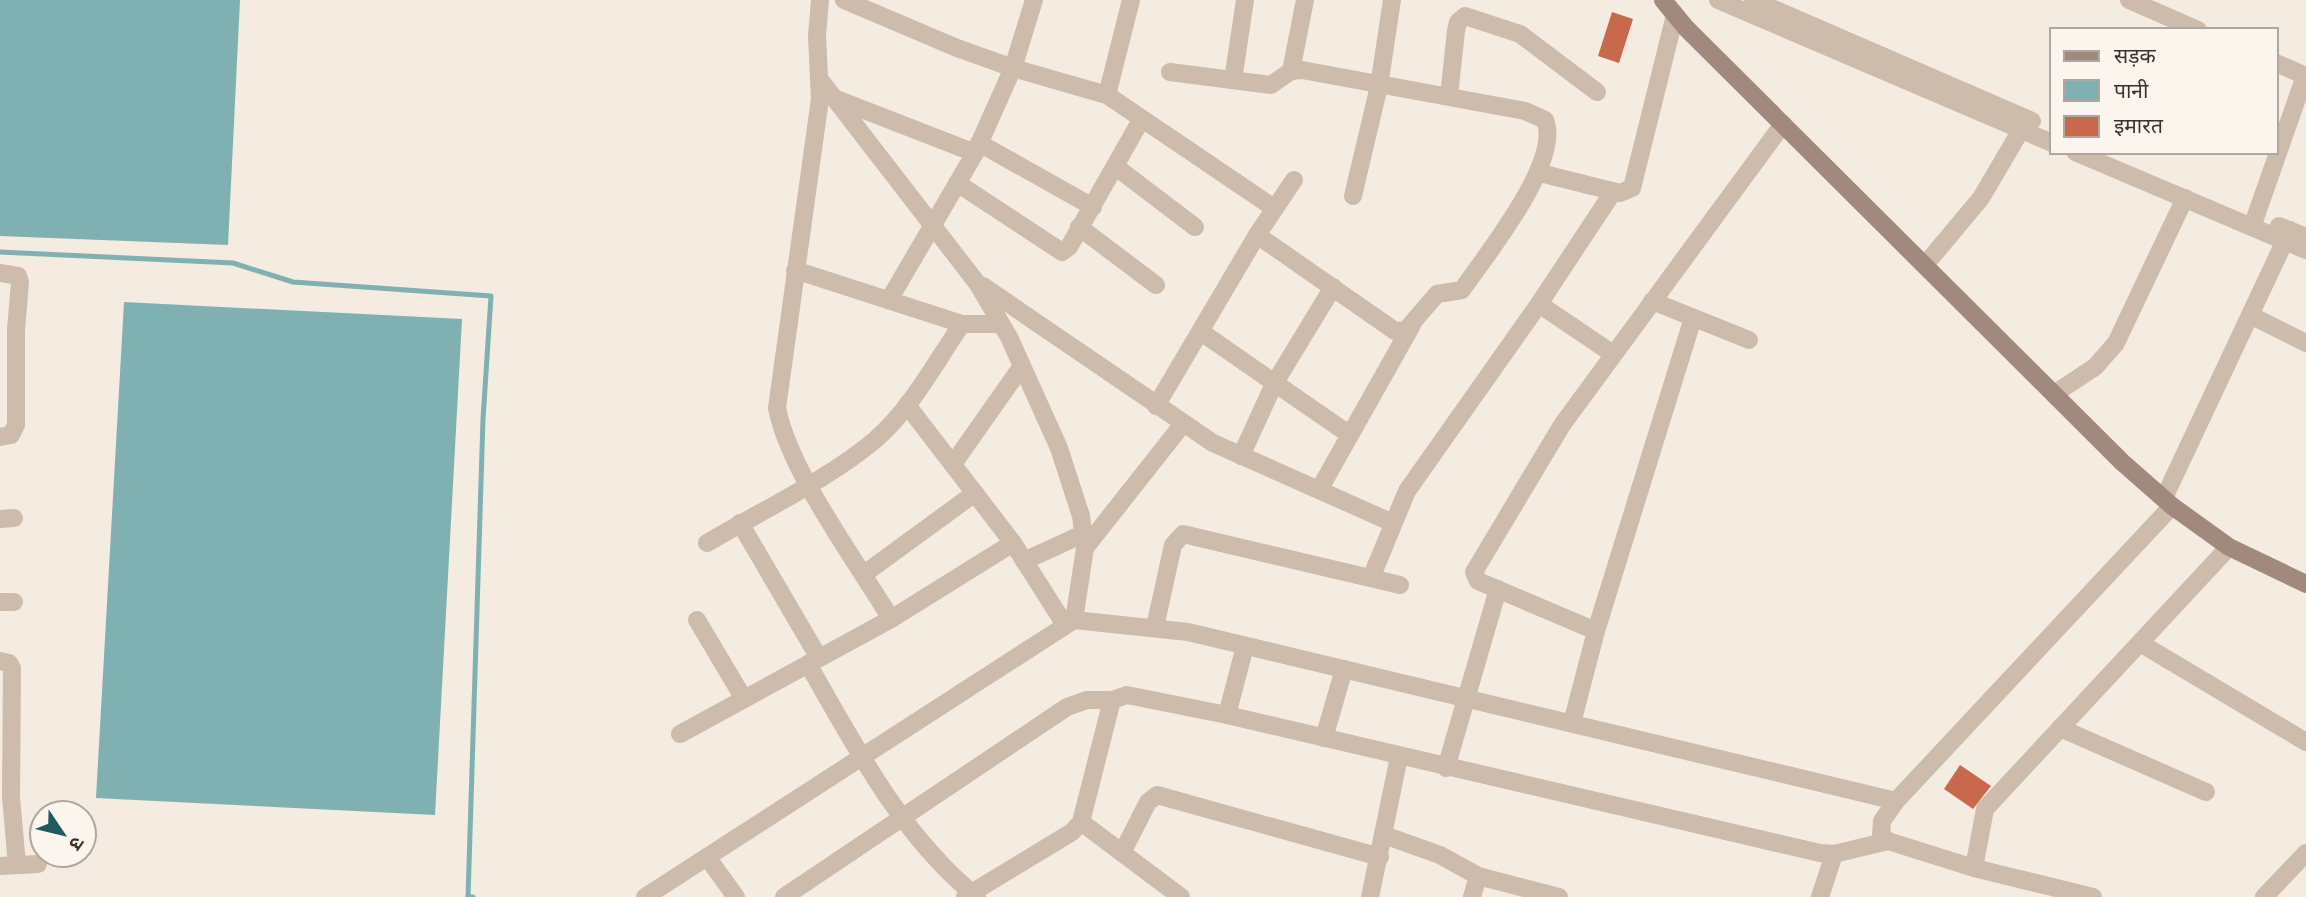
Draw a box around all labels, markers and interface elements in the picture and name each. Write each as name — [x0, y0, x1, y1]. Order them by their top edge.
legend — [2050, 28, 2278, 154]
text: सड़क — [2114, 44, 2156, 67]
text: पानी — [2114, 79, 2149, 102]
text: इमारत — [2114, 114, 2164, 137]
north arrow — [28, 799, 98, 869]
text: उ — [64, 833, 88, 855]

